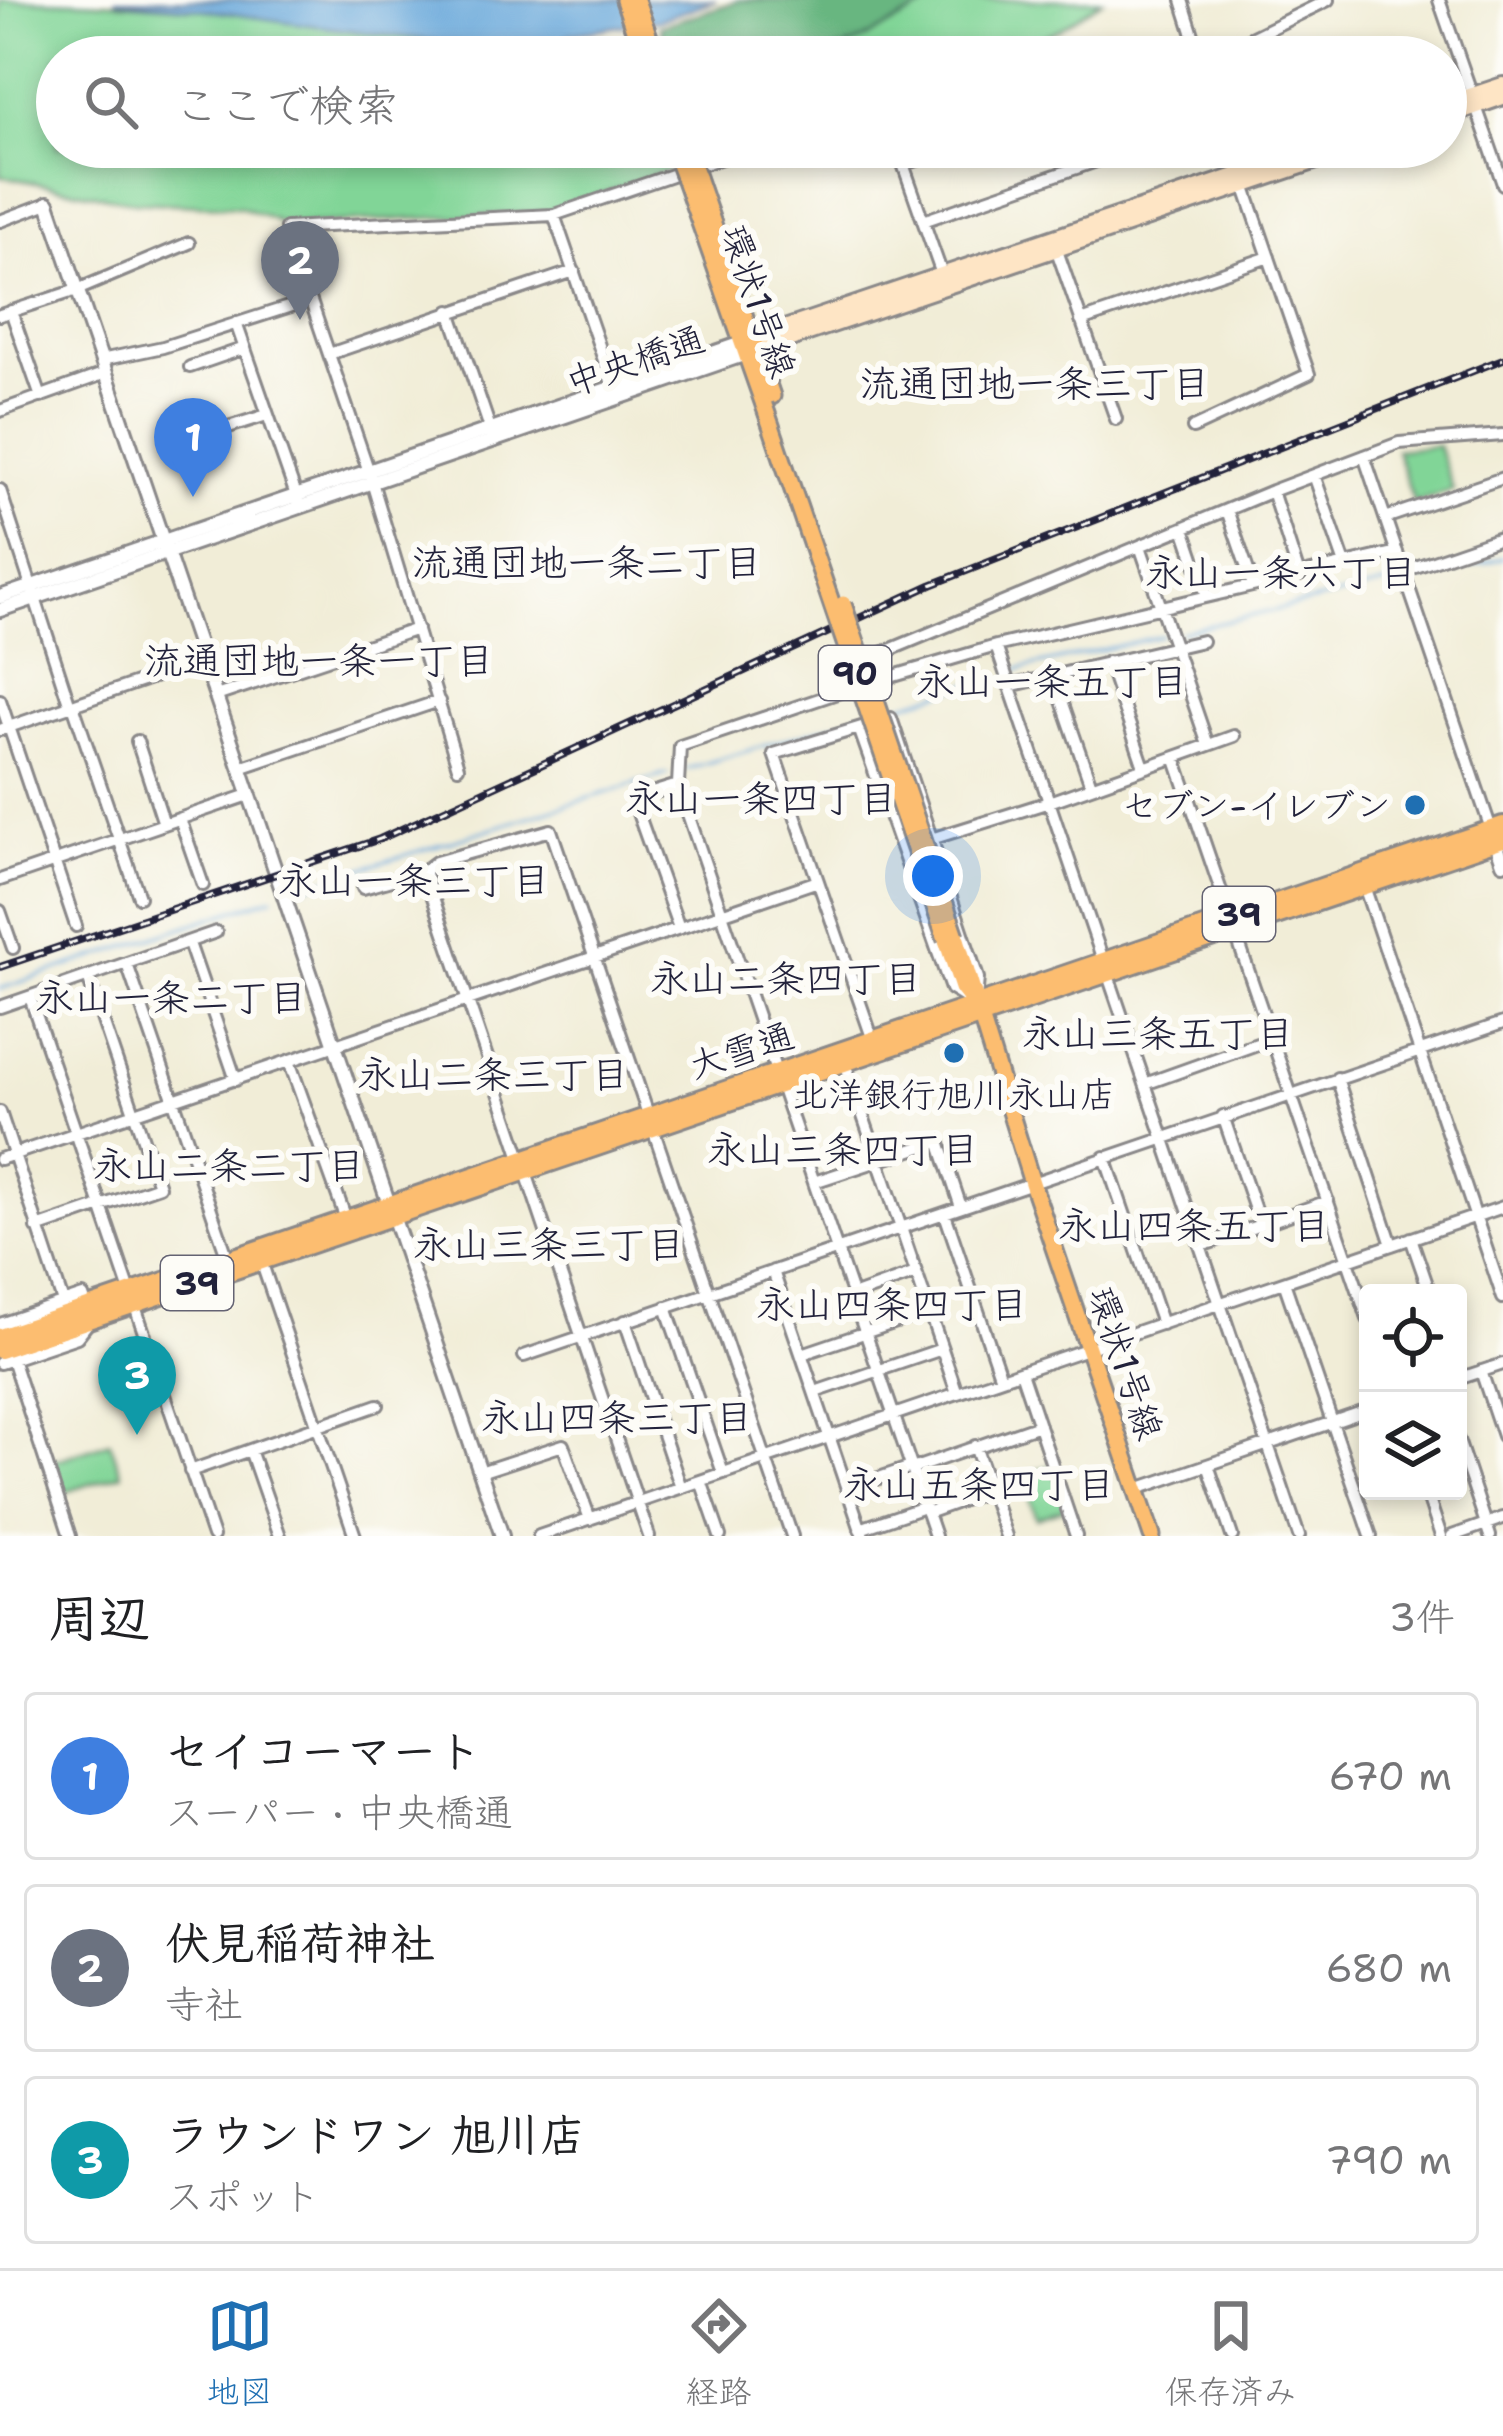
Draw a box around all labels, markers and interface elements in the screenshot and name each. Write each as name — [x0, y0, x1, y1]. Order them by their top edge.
search box — [36, 36, 1467, 168]
icon: search — [78, 69, 144, 135]
text: ここで検索 — [174, 75, 399, 135]
street label: 環状1号線 — [709, 218, 808, 384]
pin: 2 — [261, 221, 339, 320]
street label: 中央橋通 — [559, 314, 711, 407]
district label: 流通団地一条三丁目 — [859, 357, 1211, 409]
pin: 1 — [154, 398, 232, 497]
district label: 流通団地一条二丁目 — [411, 536, 763, 588]
district label: 永山一条六丁目 — [1144, 546, 1418, 598]
district label: 流通団地一条一丁目 — [143, 634, 495, 686]
road number: 90 — [819, 646, 891, 700]
district label: 永山一条五丁目 — [915, 655, 1189, 707]
district label: 永山一条四丁目 — [624, 772, 898, 824]
place label: セブン-イレブン — [1122, 781, 1391, 830]
marker: セブン-イレブン — [1402, 792, 1428, 818]
your location — [903, 846, 963, 906]
district label: 永山一条三丁目 — [277, 854, 551, 906]
road number: 39 — [1203, 887, 1275, 941]
district label: 永山二条四丁目 — [649, 952, 923, 1004]
district label: 永山一条二丁目 — [34, 971, 308, 1023]
district label: 永山三条五丁目 — [1021, 1007, 1295, 1059]
street label: 大雪通 — [682, 1010, 800, 1090]
marker: 北洋銀行旭川永山店 — [941, 1040, 967, 1066]
district label: 永山二条三丁目 — [356, 1048, 630, 1100]
place label: 北洋銀行旭川永山店 — [792, 1070, 1116, 1119]
district label: 永山三条四丁目 — [706, 1123, 980, 1175]
district label: 永山二条二丁目 — [92, 1139, 366, 1191]
district label: 永山四条五丁目 — [1057, 1199, 1331, 1251]
district label: 永山三条三丁目 — [412, 1218, 686, 1270]
road number: 39 — [161, 1256, 233, 1310]
district label: 永山四条四丁目 — [755, 1278, 1029, 1330]
street label: 環状1号線 — [1076, 1280, 1175, 1446]
map controls — [1359, 1284, 1467, 1500]
button: locate — [1359, 1284, 1467, 1392]
pin: 3 — [98, 1336, 176, 1435]
district label: 永山四条三丁目 — [480, 1391, 754, 1443]
button: layers — [1359, 1392, 1467, 1500]
district label: 永山五条四丁目 — [842, 1458, 1116, 1510]
text: 周辺 — [48, 1584, 150, 1652]
text: 3件 — [1389, 1591, 1455, 1643]
text: セイコーマート — [165, 1721, 482, 1781]
text: 1 — [81, 1750, 99, 1802]
text: 670 m — [1329, 1750, 1452, 1802]
text: スーパー · 中央橋通 — [165, 1786, 513, 1838]
text: 伏見稲荷神社 — [165, 1913, 435, 1973]
text: 2 — [76, 1942, 104, 1994]
text: 680 m — [1326, 1942, 1452, 1994]
text: 寺社 — [165, 1978, 243, 2030]
text: ラウンドワン 旭川店 — [165, 2105, 585, 2165]
text: 3 — [76, 2134, 104, 2186]
text: 790 m — [1325, 2134, 1452, 2186]
text: スポット — [165, 2170, 321, 2222]
tab: 地図 — [207, 2293, 273, 2414]
tab: 経路 — [686, 2293, 752, 2414]
tab: 保存済み — [1165, 2293, 1297, 2414]

